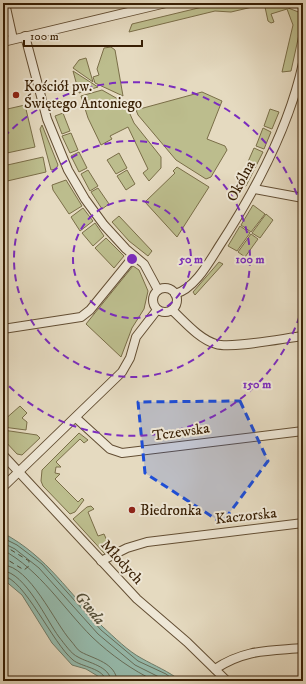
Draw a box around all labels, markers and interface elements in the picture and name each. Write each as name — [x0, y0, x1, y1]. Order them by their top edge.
scale bar — [24, 22, 142, 48]
text: 100 m — [30, 29, 59, 44]
place label: Kościół pw. Świętego Antoniego — [24, 77, 142, 113]
marker: Kościół pw. Świętego Antoniego — [11, 90, 21, 100]
street label: Okólna — [222, 157, 260, 205]
centre of rings — [125, 252, 139, 266]
text: 50 m — [178, 252, 203, 267]
text: 100 m — [236, 252, 264, 267]
text: 150 m — [243, 377, 271, 392]
street label: Tczewska — [151, 419, 211, 445]
place label: Biedronka — [140, 501, 202, 520]
street label: Kaczorska — [214, 503, 278, 529]
marker: Biedronka — [127, 505, 137, 515]
street label: Młodych — [97, 536, 148, 588]
water label: Gwda — [70, 587, 110, 629]

